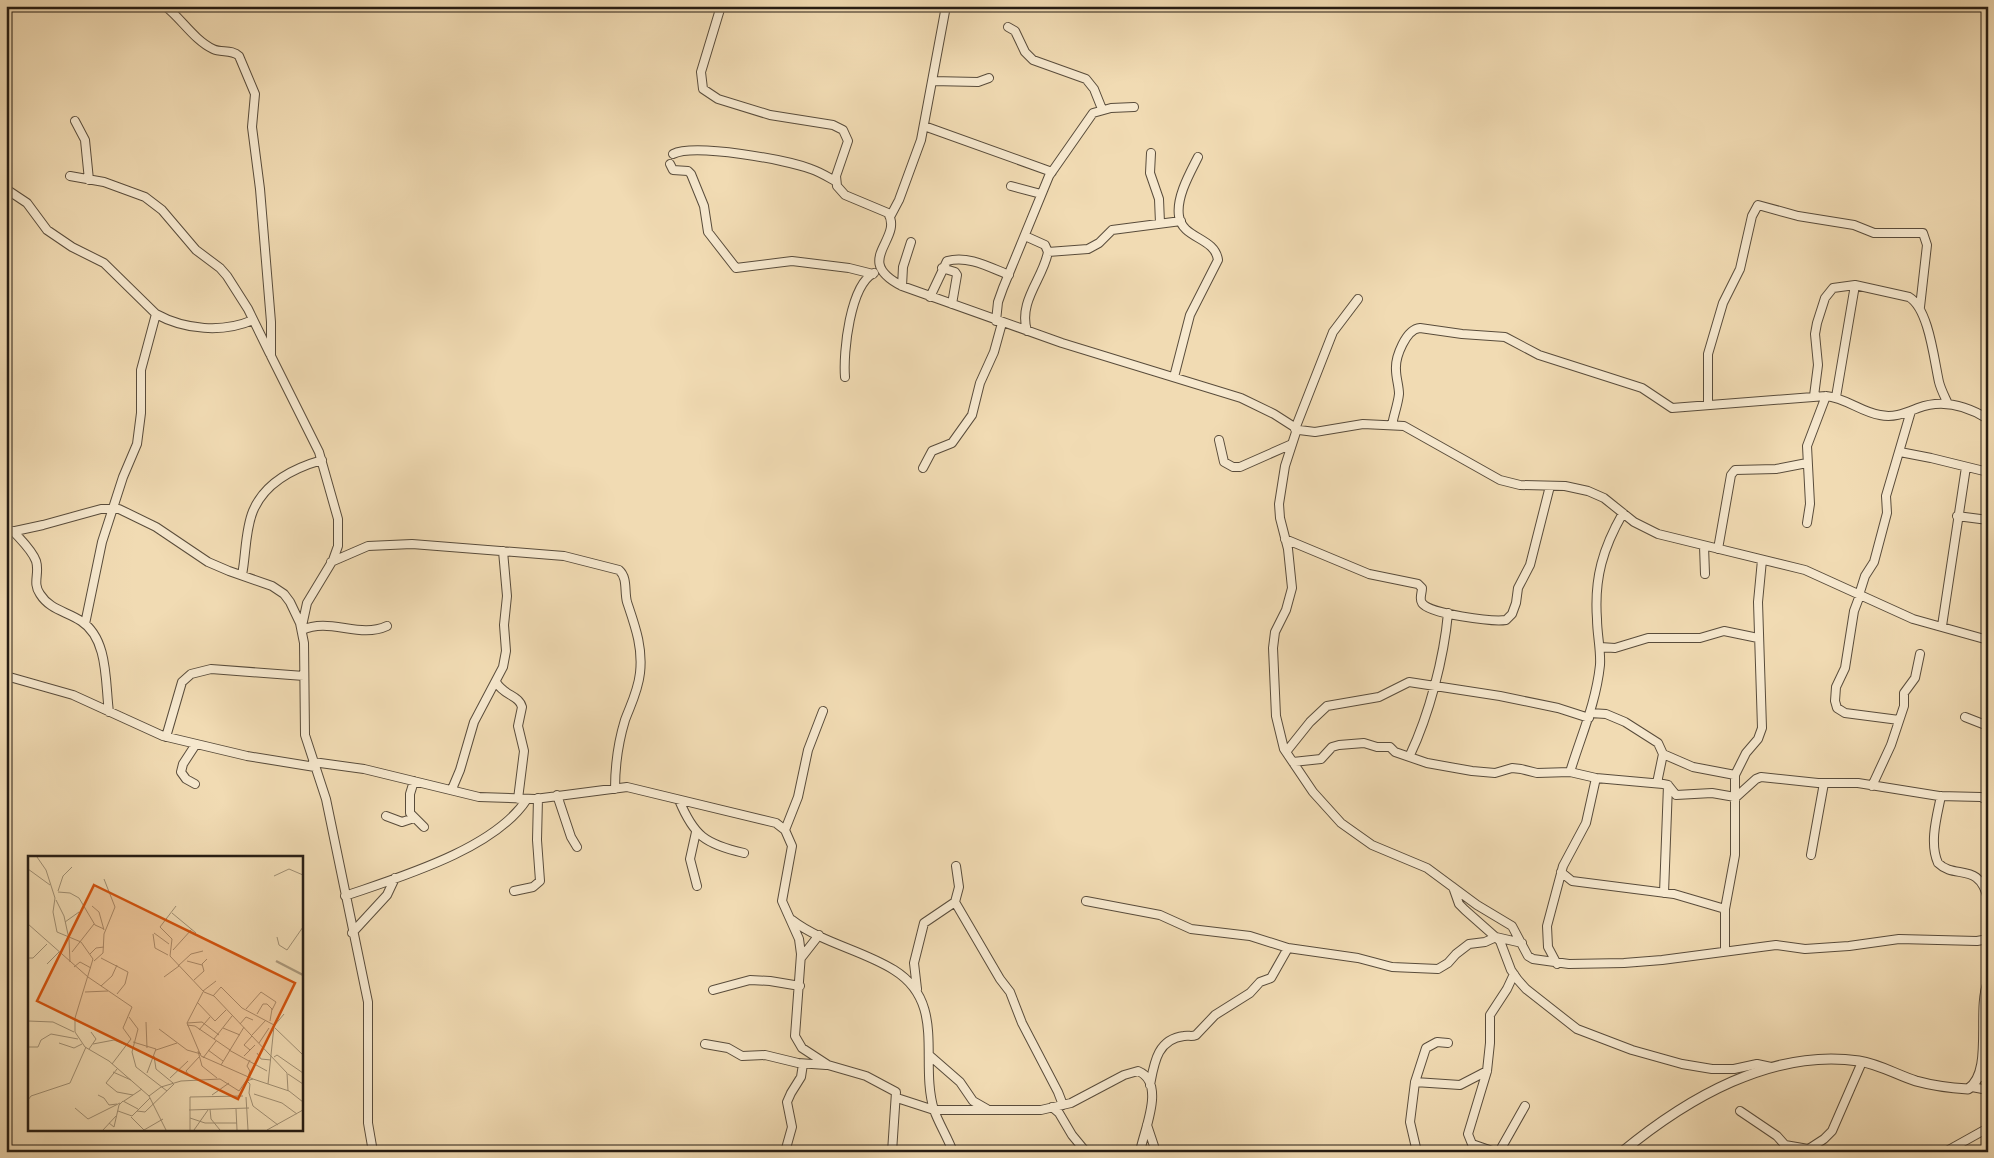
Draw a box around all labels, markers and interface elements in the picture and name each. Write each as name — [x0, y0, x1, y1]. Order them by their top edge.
inset map — [28, 856, 302, 1130]

